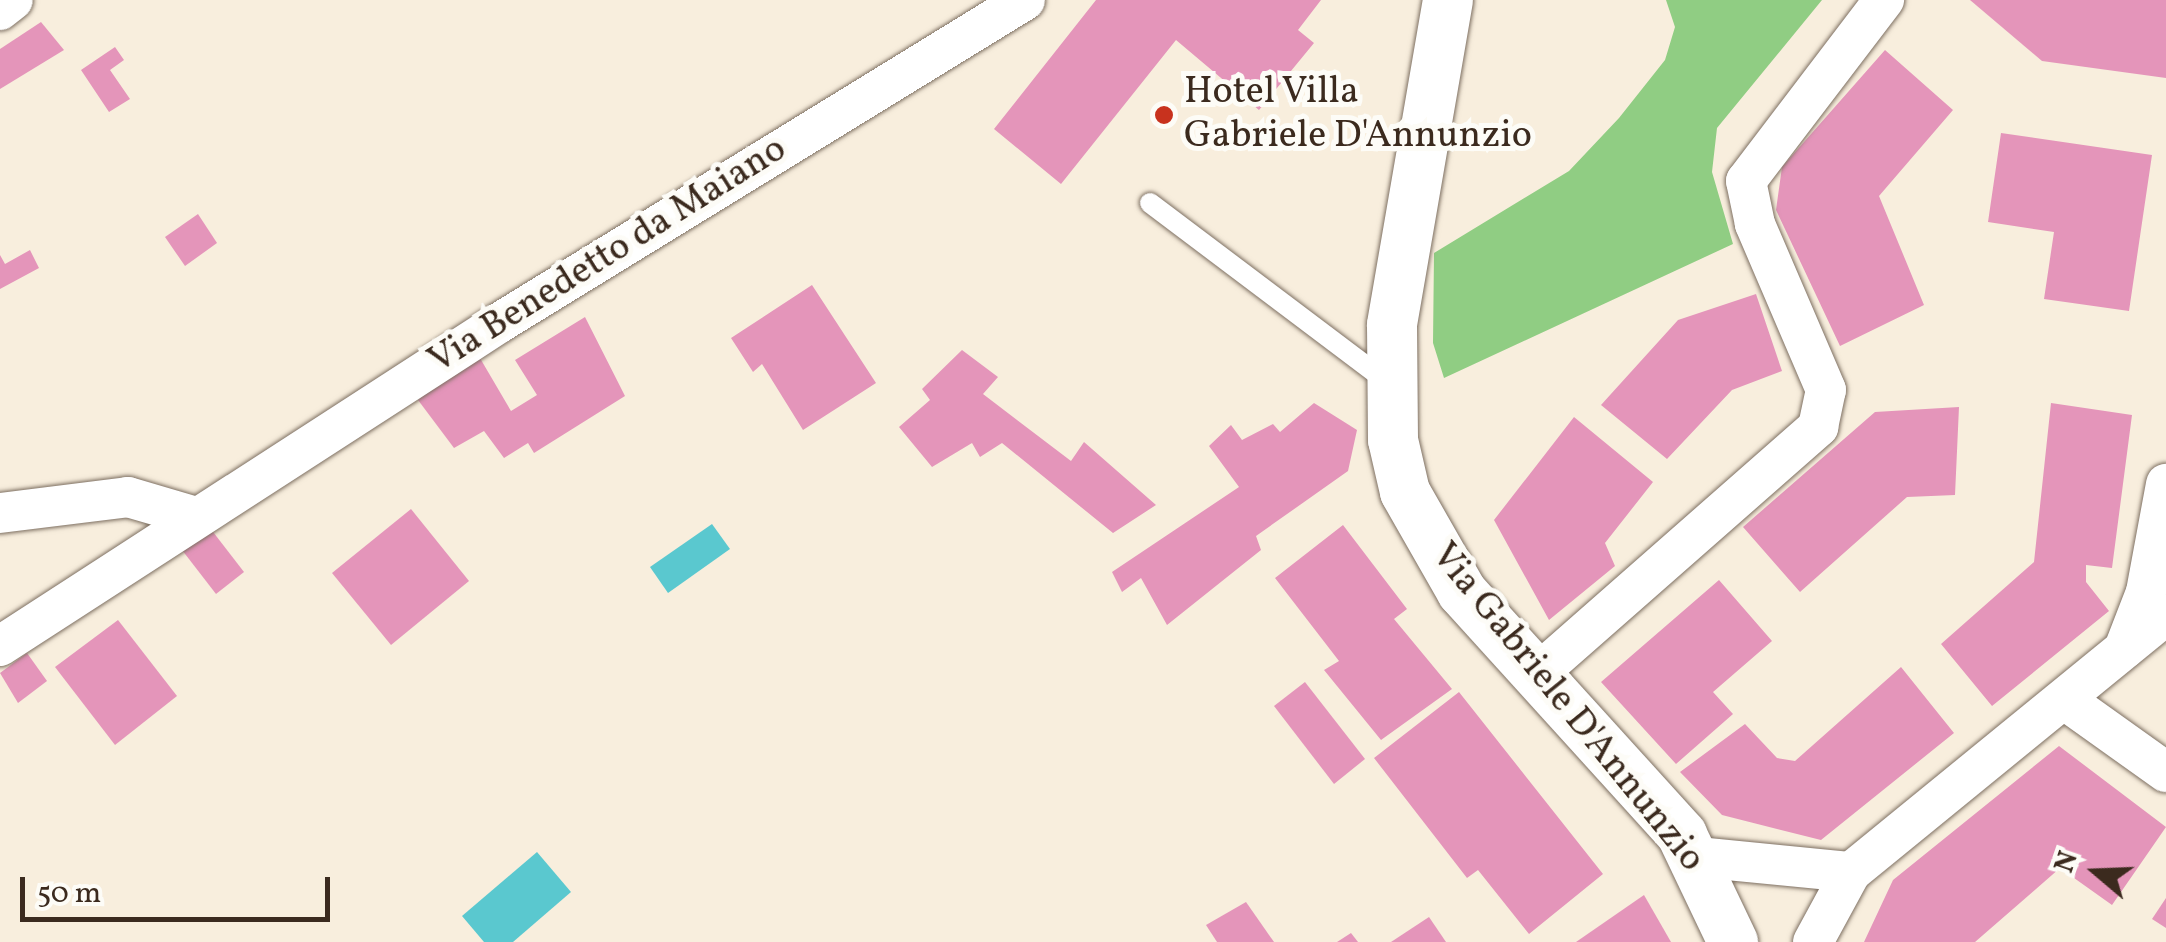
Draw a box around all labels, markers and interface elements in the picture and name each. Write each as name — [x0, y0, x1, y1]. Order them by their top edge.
place label: Hotel Villa Gabriele D'Annunzio — [1184, 70, 1532, 160]
marker: Hotel Villa Gabriele D'Annunzio — [1153, 104, 1175, 126]
street label: Via Benedetto da Maiano — [421, 127, 795, 385]
street label: Via Gabriele D'Annunzio — [1420, 534, 1714, 882]
north arrow — [2046, 822, 2146, 922]
text: N — [2045, 846, 2089, 878]
scale bar — [25, 857, 335, 919]
text: 50 m — [37, 873, 101, 915]

